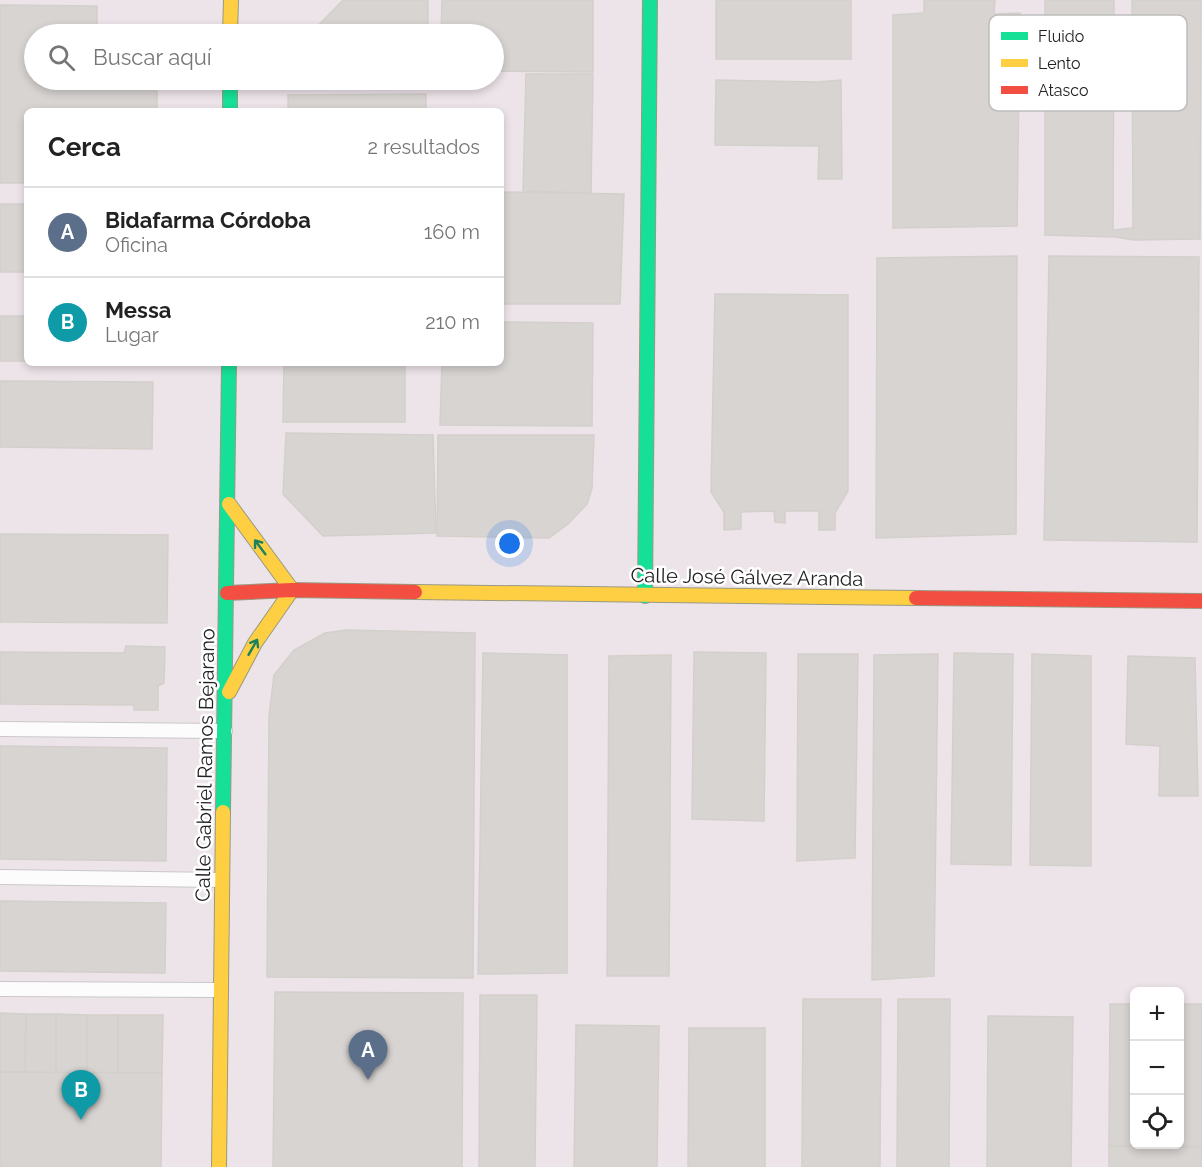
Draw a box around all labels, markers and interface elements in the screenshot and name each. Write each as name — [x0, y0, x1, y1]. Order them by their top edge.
legend — [989, 15, 1187, 111]
search box — [24, 24, 504, 90]
text: Fluido — [1038, 27, 1084, 46]
icon: search — [45, 41, 78, 74]
text: Buscar aquí — [93, 44, 212, 70]
text: Lento — [1038, 54, 1081, 73]
text: Atasco — [1038, 81, 1089, 100]
text: Cerca — [48, 132, 121, 162]
text: 2 resultados — [367, 135, 480, 159]
text: Bidafarma Córdoba — [105, 207, 311, 233]
text: A — [61, 220, 74, 244]
text: 160 m — [424, 220, 480, 244]
text: Oficina — [105, 233, 168, 257]
text: Messa — [105, 297, 171, 323]
text: B — [61, 310, 74, 334]
text: 210 m — [425, 310, 480, 334]
text: Lugar — [105, 323, 159, 347]
your location — [495, 529, 524, 558]
one-way arrow — [254, 540, 267, 556]
street label: Calle José Gálvez Aranda — [631, 563, 863, 591]
street label: Calle Gabriel Ramos Bejarano — [191, 628, 219, 902]
one-way arrow — [247, 639, 259, 656]
map controls — [1130, 987, 1184, 1149]
button: + — [1130, 987, 1184, 1041]
pin: A — [348, 1030, 388, 1080]
button: − — [1130, 1041, 1184, 1095]
pin: B — [62, 1070, 100, 1120]
button: locate — [1130, 1095, 1184, 1149]

